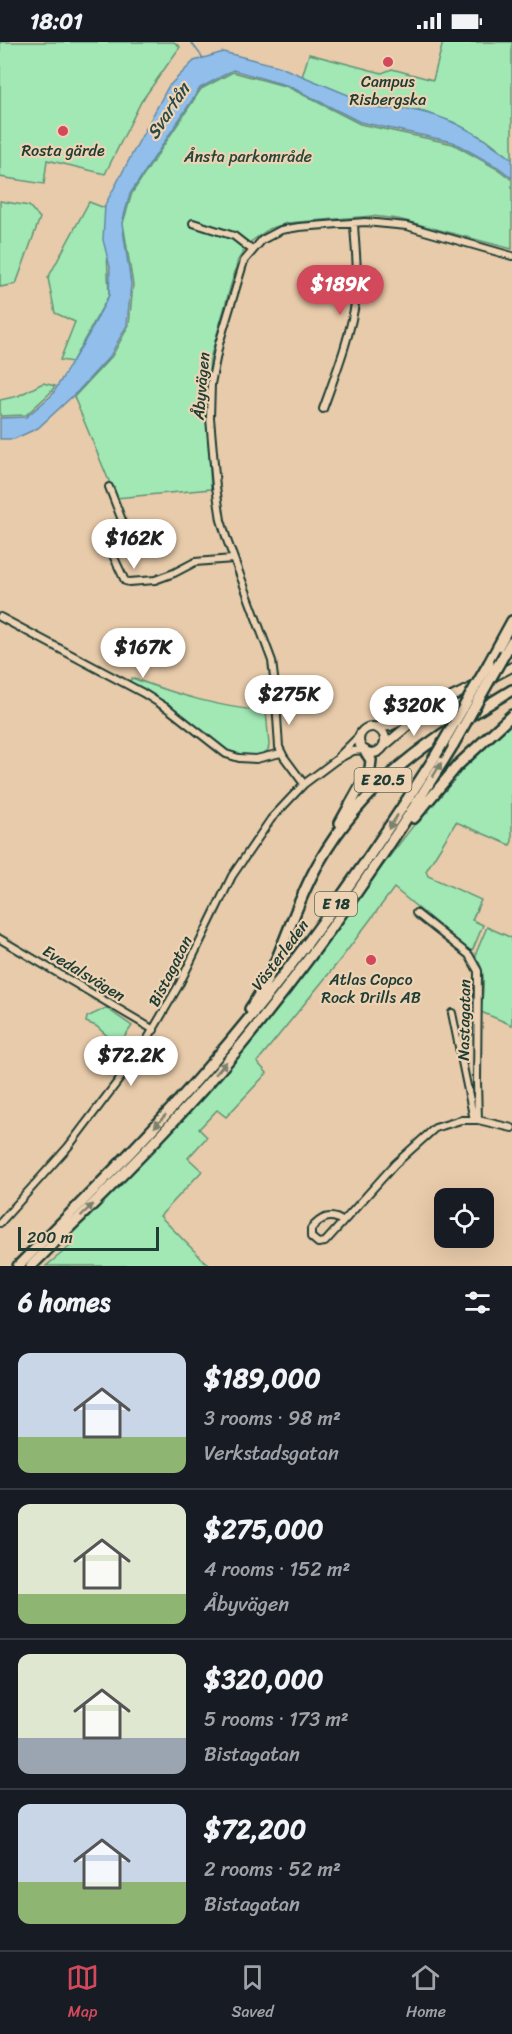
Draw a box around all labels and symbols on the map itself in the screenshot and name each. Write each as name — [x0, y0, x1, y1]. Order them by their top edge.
marker: Campus Risbergska — [381, 55, 395, 69]
place label: Campus Risbergska — [350, 67, 426, 114]
water label: Svartån — [138, 74, 200, 146]
marker: Rosta gärde — [56, 124, 70, 138]
place label: Rosta gärde — [21, 136, 105, 165]
park label: Ånsta parkområde — [183, 142, 312, 171]
pin: $189K — [298, 265, 382, 316]
street label: Åbyvägen — [184, 350, 218, 422]
pin: $162K — [92, 519, 176, 570]
pin: $167K — [101, 628, 185, 679]
pin: $275K — [247, 675, 331, 726]
pin: $320K — [372, 686, 456, 737]
one-way arrow — [432, 762, 443, 778]
road number: E 20.5 — [354, 768, 412, 792]
one-way arrow — [387, 813, 399, 829]
road number: E 18 — [315, 892, 357, 916]
street label: Västerleden — [243, 913, 317, 997]
street label: Bistagatan — [140, 930, 200, 1012]
street label: Evedalsvägen — [37, 937, 132, 1010]
marker: Atlas Copco Rock Drills AB — [364, 953, 378, 967]
place label: Atlas Copco Rock Drills AB — [321, 965, 421, 1012]
street label: Nastagatan — [449, 979, 479, 1061]
pin: $72.2K — [82, 1036, 180, 1087]
one-way arrow — [214, 1061, 227, 1076]
one-way arrow — [154, 1113, 167, 1128]
one-way arrow — [80, 1203, 94, 1217]
scale bar — [18, 1224, 159, 1252]

